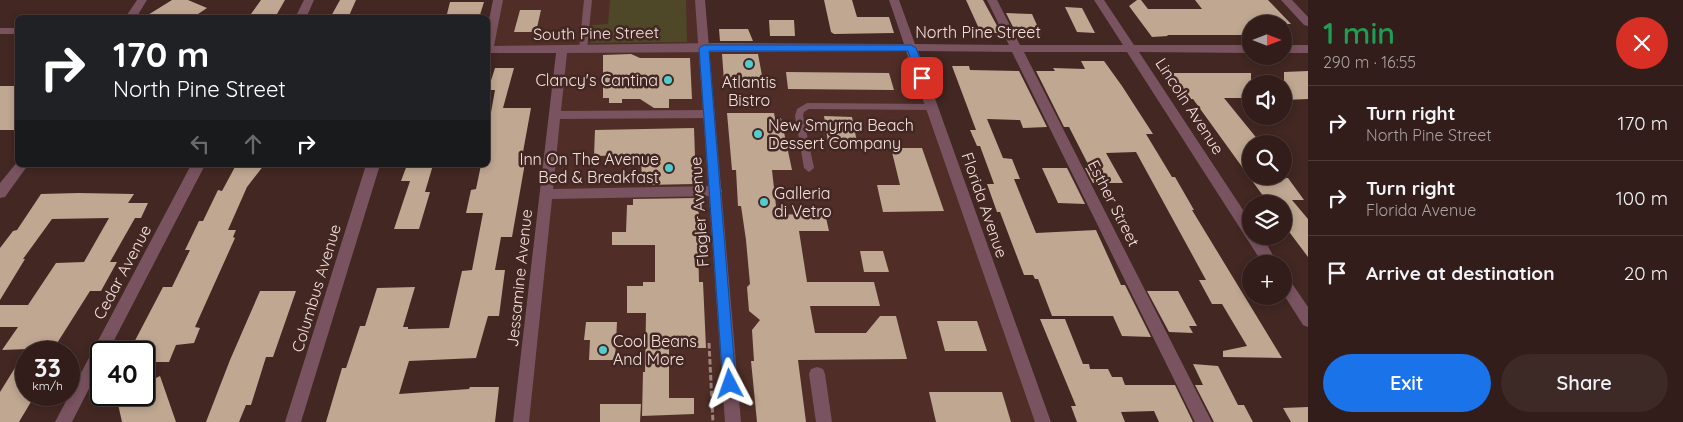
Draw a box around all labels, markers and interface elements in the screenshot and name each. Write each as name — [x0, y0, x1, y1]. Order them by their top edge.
text: 1 min — [1323, 14, 1395, 52]
north arrow — [1242, 15, 1292, 65]
map controls — [1242, 15, 1292, 305]
button: close — [1616, 17, 1668, 69]
street label: South Pine Street — [533, 22, 659, 44]
street label: North Pine Street — [915, 22, 1041, 42]
text: 170 m — [113, 32, 209, 76]
icon: right — [30, 35, 95, 100]
text: 290 m · 16:55 — [1323, 52, 1416, 72]
street label: Lincoln Avenue — [1151, 54, 1229, 158]
pin — [901, 57, 943, 99]
marker: Atlantis Bistro — [743, 58, 755, 70]
icon: arrive — [908, 64, 936, 92]
place label: Clancy's Cantina — [535, 70, 658, 90]
place label: Atlantis Bistro — [722, 72, 776, 110]
marker: Clancy's Cantina — [662, 74, 674, 86]
text: North Pine Street — [113, 75, 286, 103]
button: sound — [1242, 75, 1292, 125]
text: Turn right — [1366, 101, 1455, 125]
icon: right — [1323, 109, 1351, 137]
text: 170 m — [1617, 111, 1668, 135]
place label: New Smyrna Beach Dessert Company — [768, 115, 914, 153]
text: North Pine Street — [1366, 125, 1492, 145]
marker: New Smyrna Beach Dessert Company — [752, 128, 764, 140]
icon: left — [186, 130, 214, 158]
icon: ahead — [239, 130, 267, 158]
icon: right — [292, 130, 320, 158]
button: search — [1242, 135, 1292, 185]
place label: Inn On The Avenue Bed & Breakfast — [519, 149, 659, 187]
street label: Florida Avenue — [958, 150, 1012, 260]
street label: Flagler Avenue — [685, 156, 713, 268]
street label: Esther Street — [1084, 156, 1144, 250]
marker: Inn On The Avenue Bed & Breakfast — [663, 162, 675, 174]
text: Turn right — [1366, 176, 1455, 200]
place label: Galleria di Vetro — [774, 183, 832, 221]
icon: right — [1323, 184, 1351, 212]
text: 100 m — [1616, 186, 1668, 210]
button: layers — [1242, 195, 1292, 245]
marker: Galleria di Vetro — [758, 196, 770, 208]
text: Florida Avenue — [1366, 200, 1476, 220]
street label: Jessamine Avenue — [502, 208, 536, 348]
street label: Cedar Avenue — [89, 221, 155, 323]
street label: Columbus Avenue — [287, 222, 345, 354]
button: + — [1242, 255, 1292, 305]
icon: arrive — [1323, 259, 1351, 287]
text: Arrive at destination — [1366, 261, 1555, 285]
text: 20 m — [1624, 261, 1668, 285]
place label: Cool Beans And More — [613, 331, 697, 369]
speed limit sign: 40 — [90, 341, 155, 406]
marker: Cool Beans And More — [597, 344, 609, 356]
text: 33 — [34, 352, 61, 383]
button: Exit — [1323, 354, 1491, 412]
button: Share — [1501, 354, 1668, 412]
position arrow — [703, 357, 755, 409]
text: km/h — [32, 378, 63, 393]

